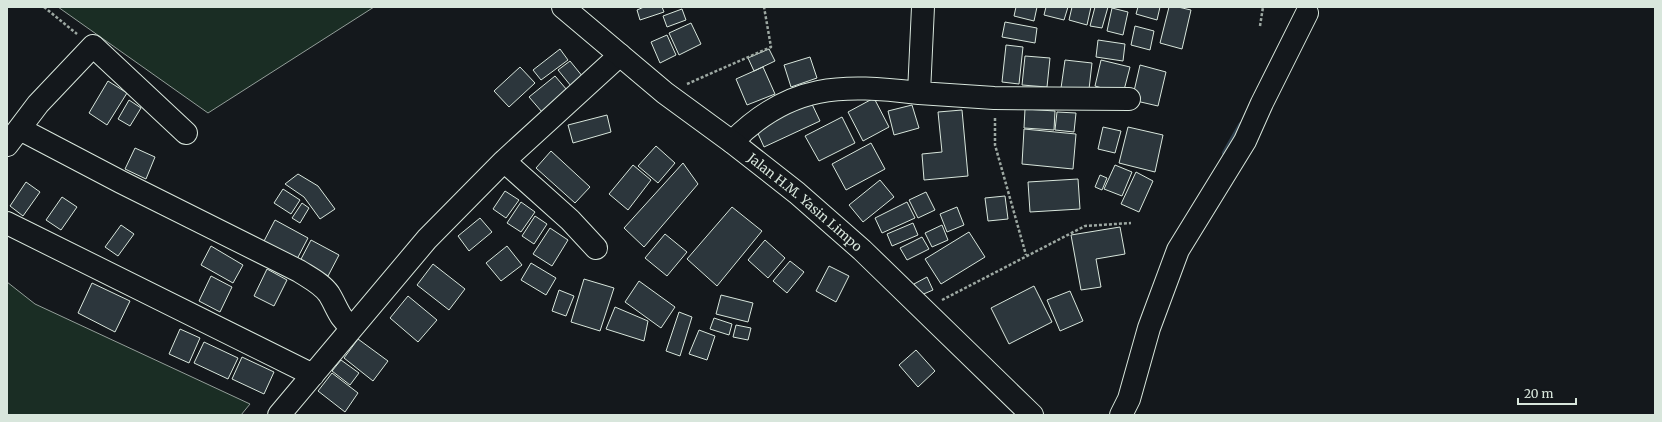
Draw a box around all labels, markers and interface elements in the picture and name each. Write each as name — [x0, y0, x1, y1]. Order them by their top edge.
street label: Jalan H.M. Yasin Limpo — [743, 149, 866, 255]
scale bar — [1518, 380, 1576, 406]
text: 20 m — [1524, 386, 1553, 401]

